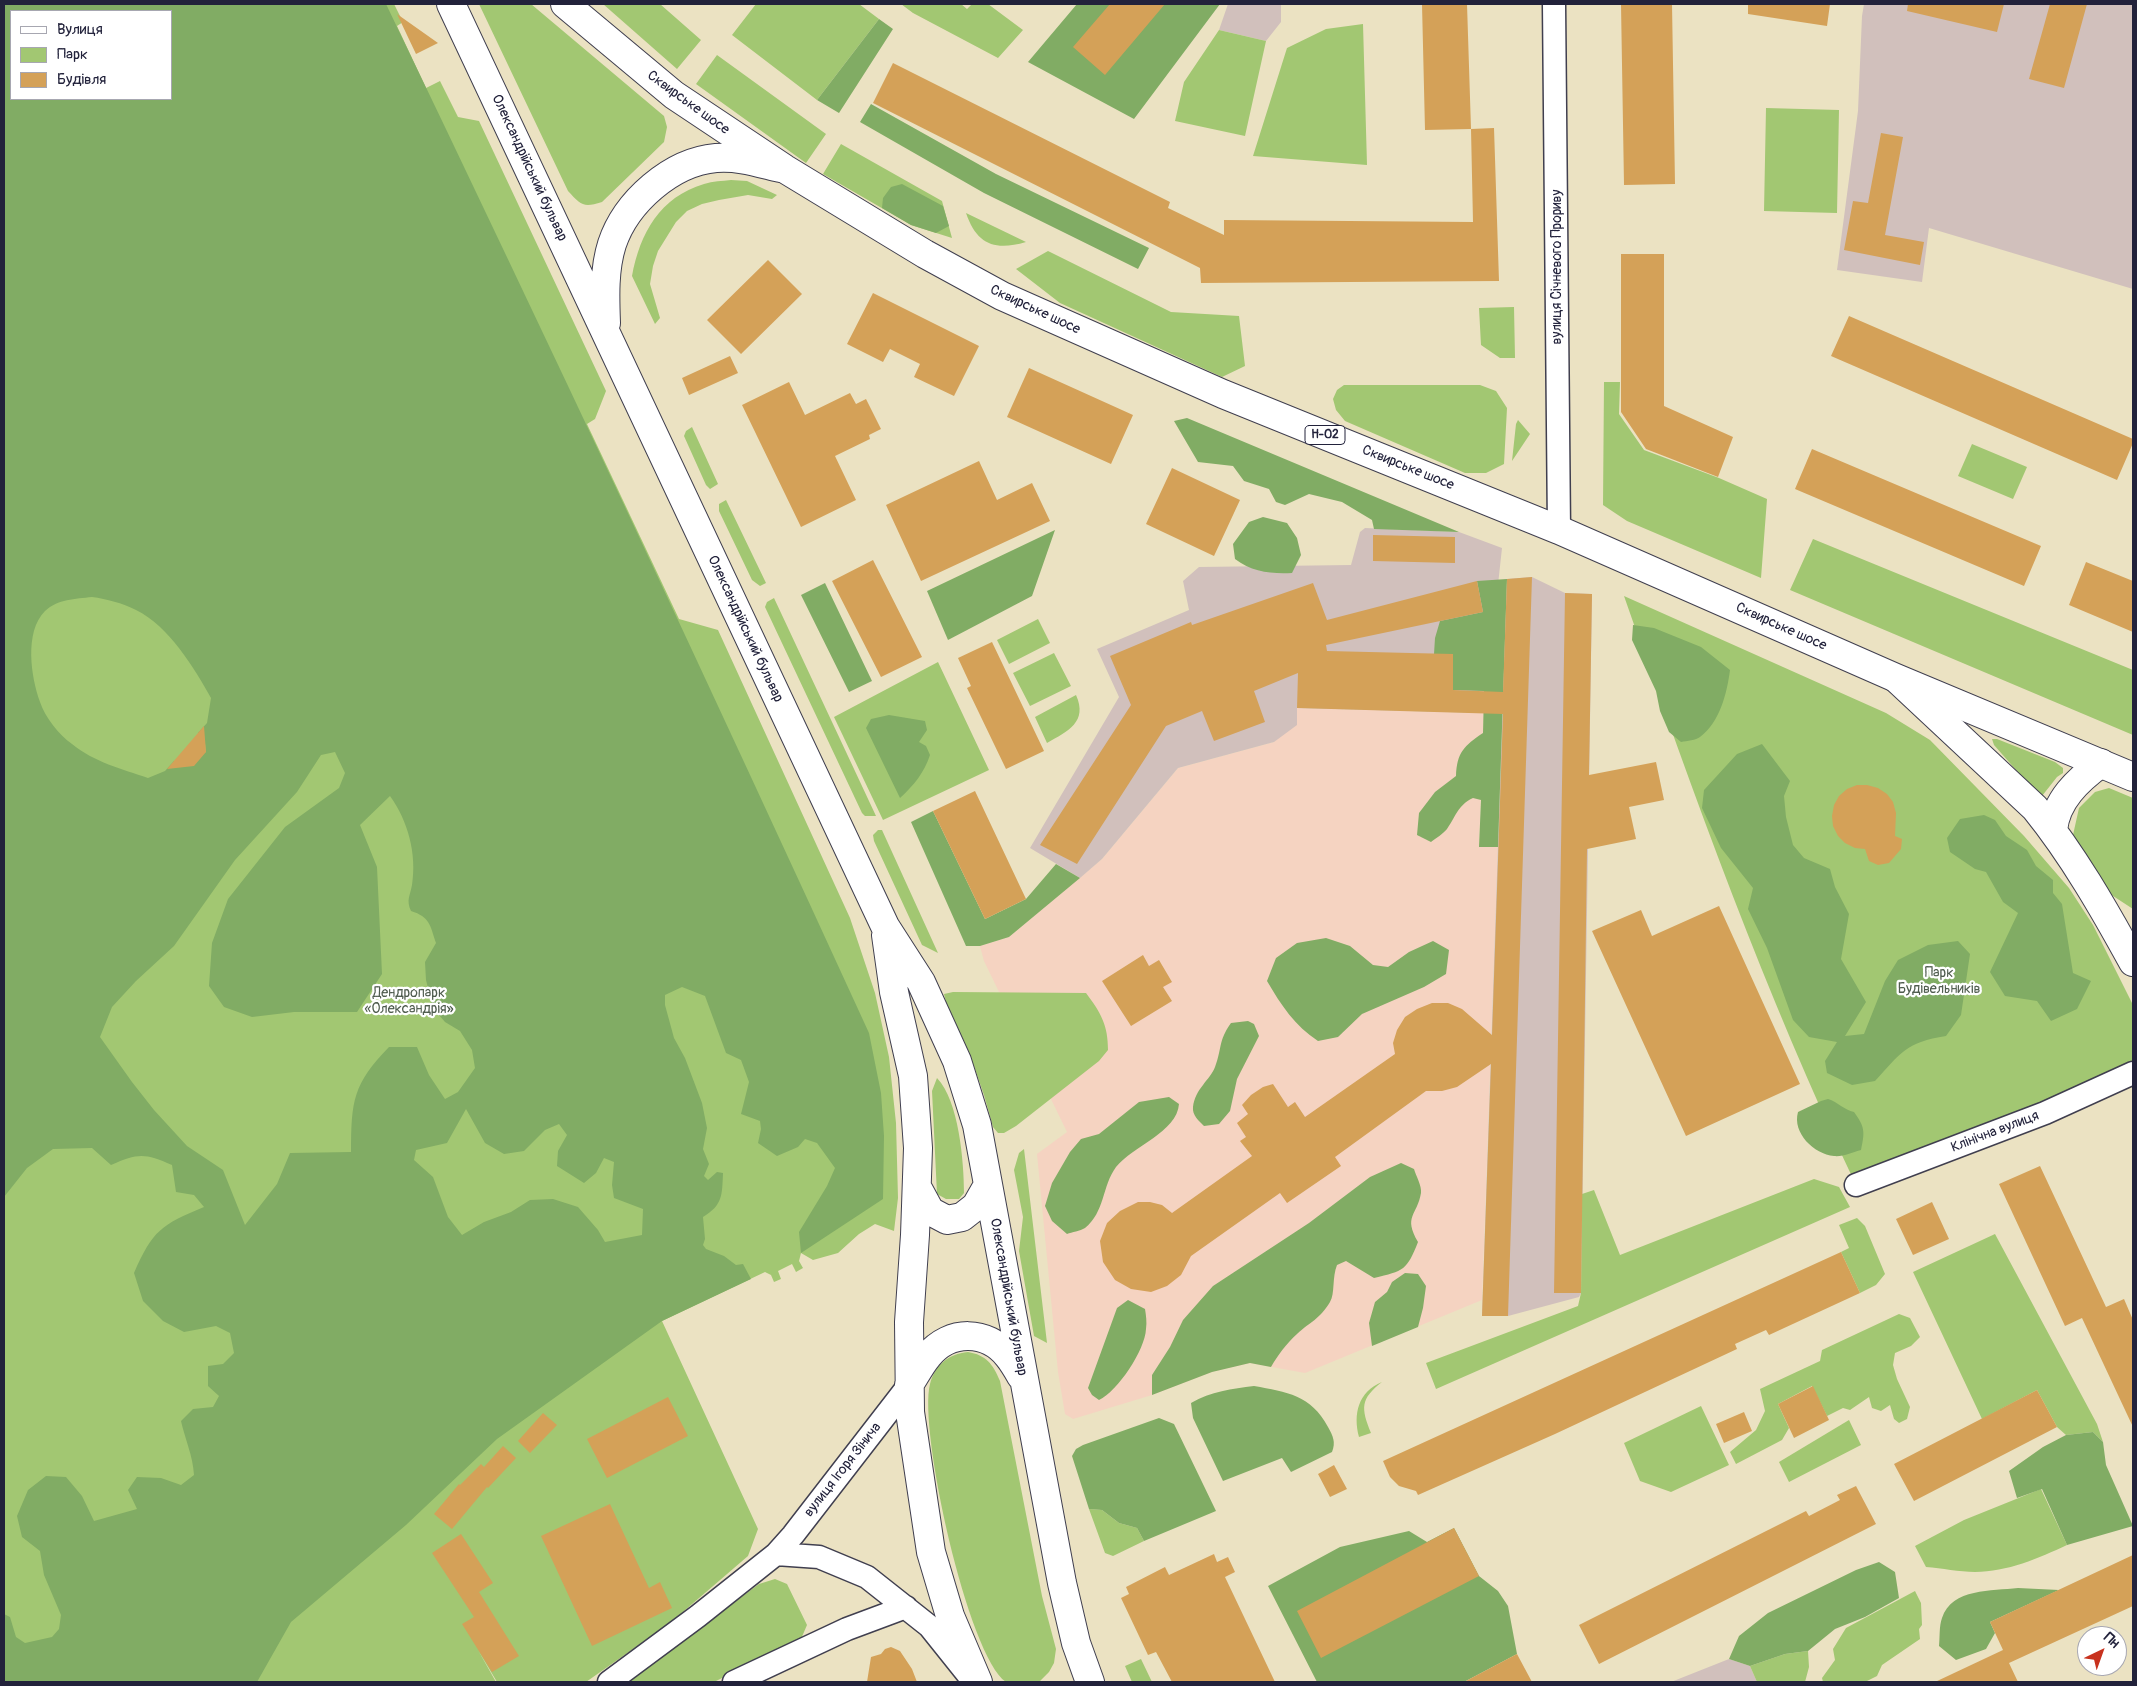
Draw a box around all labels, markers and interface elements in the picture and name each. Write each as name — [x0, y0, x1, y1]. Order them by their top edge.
legend — [10, 10, 172, 100]
text: Вулиця — [57, 20, 103, 39]
text: Парк — [57, 45, 88, 64]
street label: Сквирське шосе — [644, 67, 732, 139]
text: Будівля — [57, 70, 106, 89]
street label: Олександрійський бульвар — [488, 92, 570, 244]
street label: вулиця Січневого Прориву — [1549, 190, 1565, 344]
street label: Сквирське шосе — [987, 282, 1083, 338]
road number: Н-02 — [1305, 426, 1345, 444]
street label: Сквирське шосе — [1360, 442, 1456, 494]
street label: Олександрійський бульвар — [704, 553, 786, 705]
street label: Сквирське шосе — [1733, 599, 1829, 655]
park label: Парк Будівельників — [1898, 965, 1980, 998]
park label: Дендропарк «Олександрія» — [364, 985, 454, 1018]
street label: Клінічна вулиця — [1949, 1108, 2041, 1156]
street label: Олександрійський бульвар — [986, 1217, 1030, 1377]
street label: вулиця Ігоря Зінича — [801, 1420, 885, 1520]
north arrow — [2077, 1626, 2127, 1676]
text: Пн — [2100, 1629, 2123, 1652]

